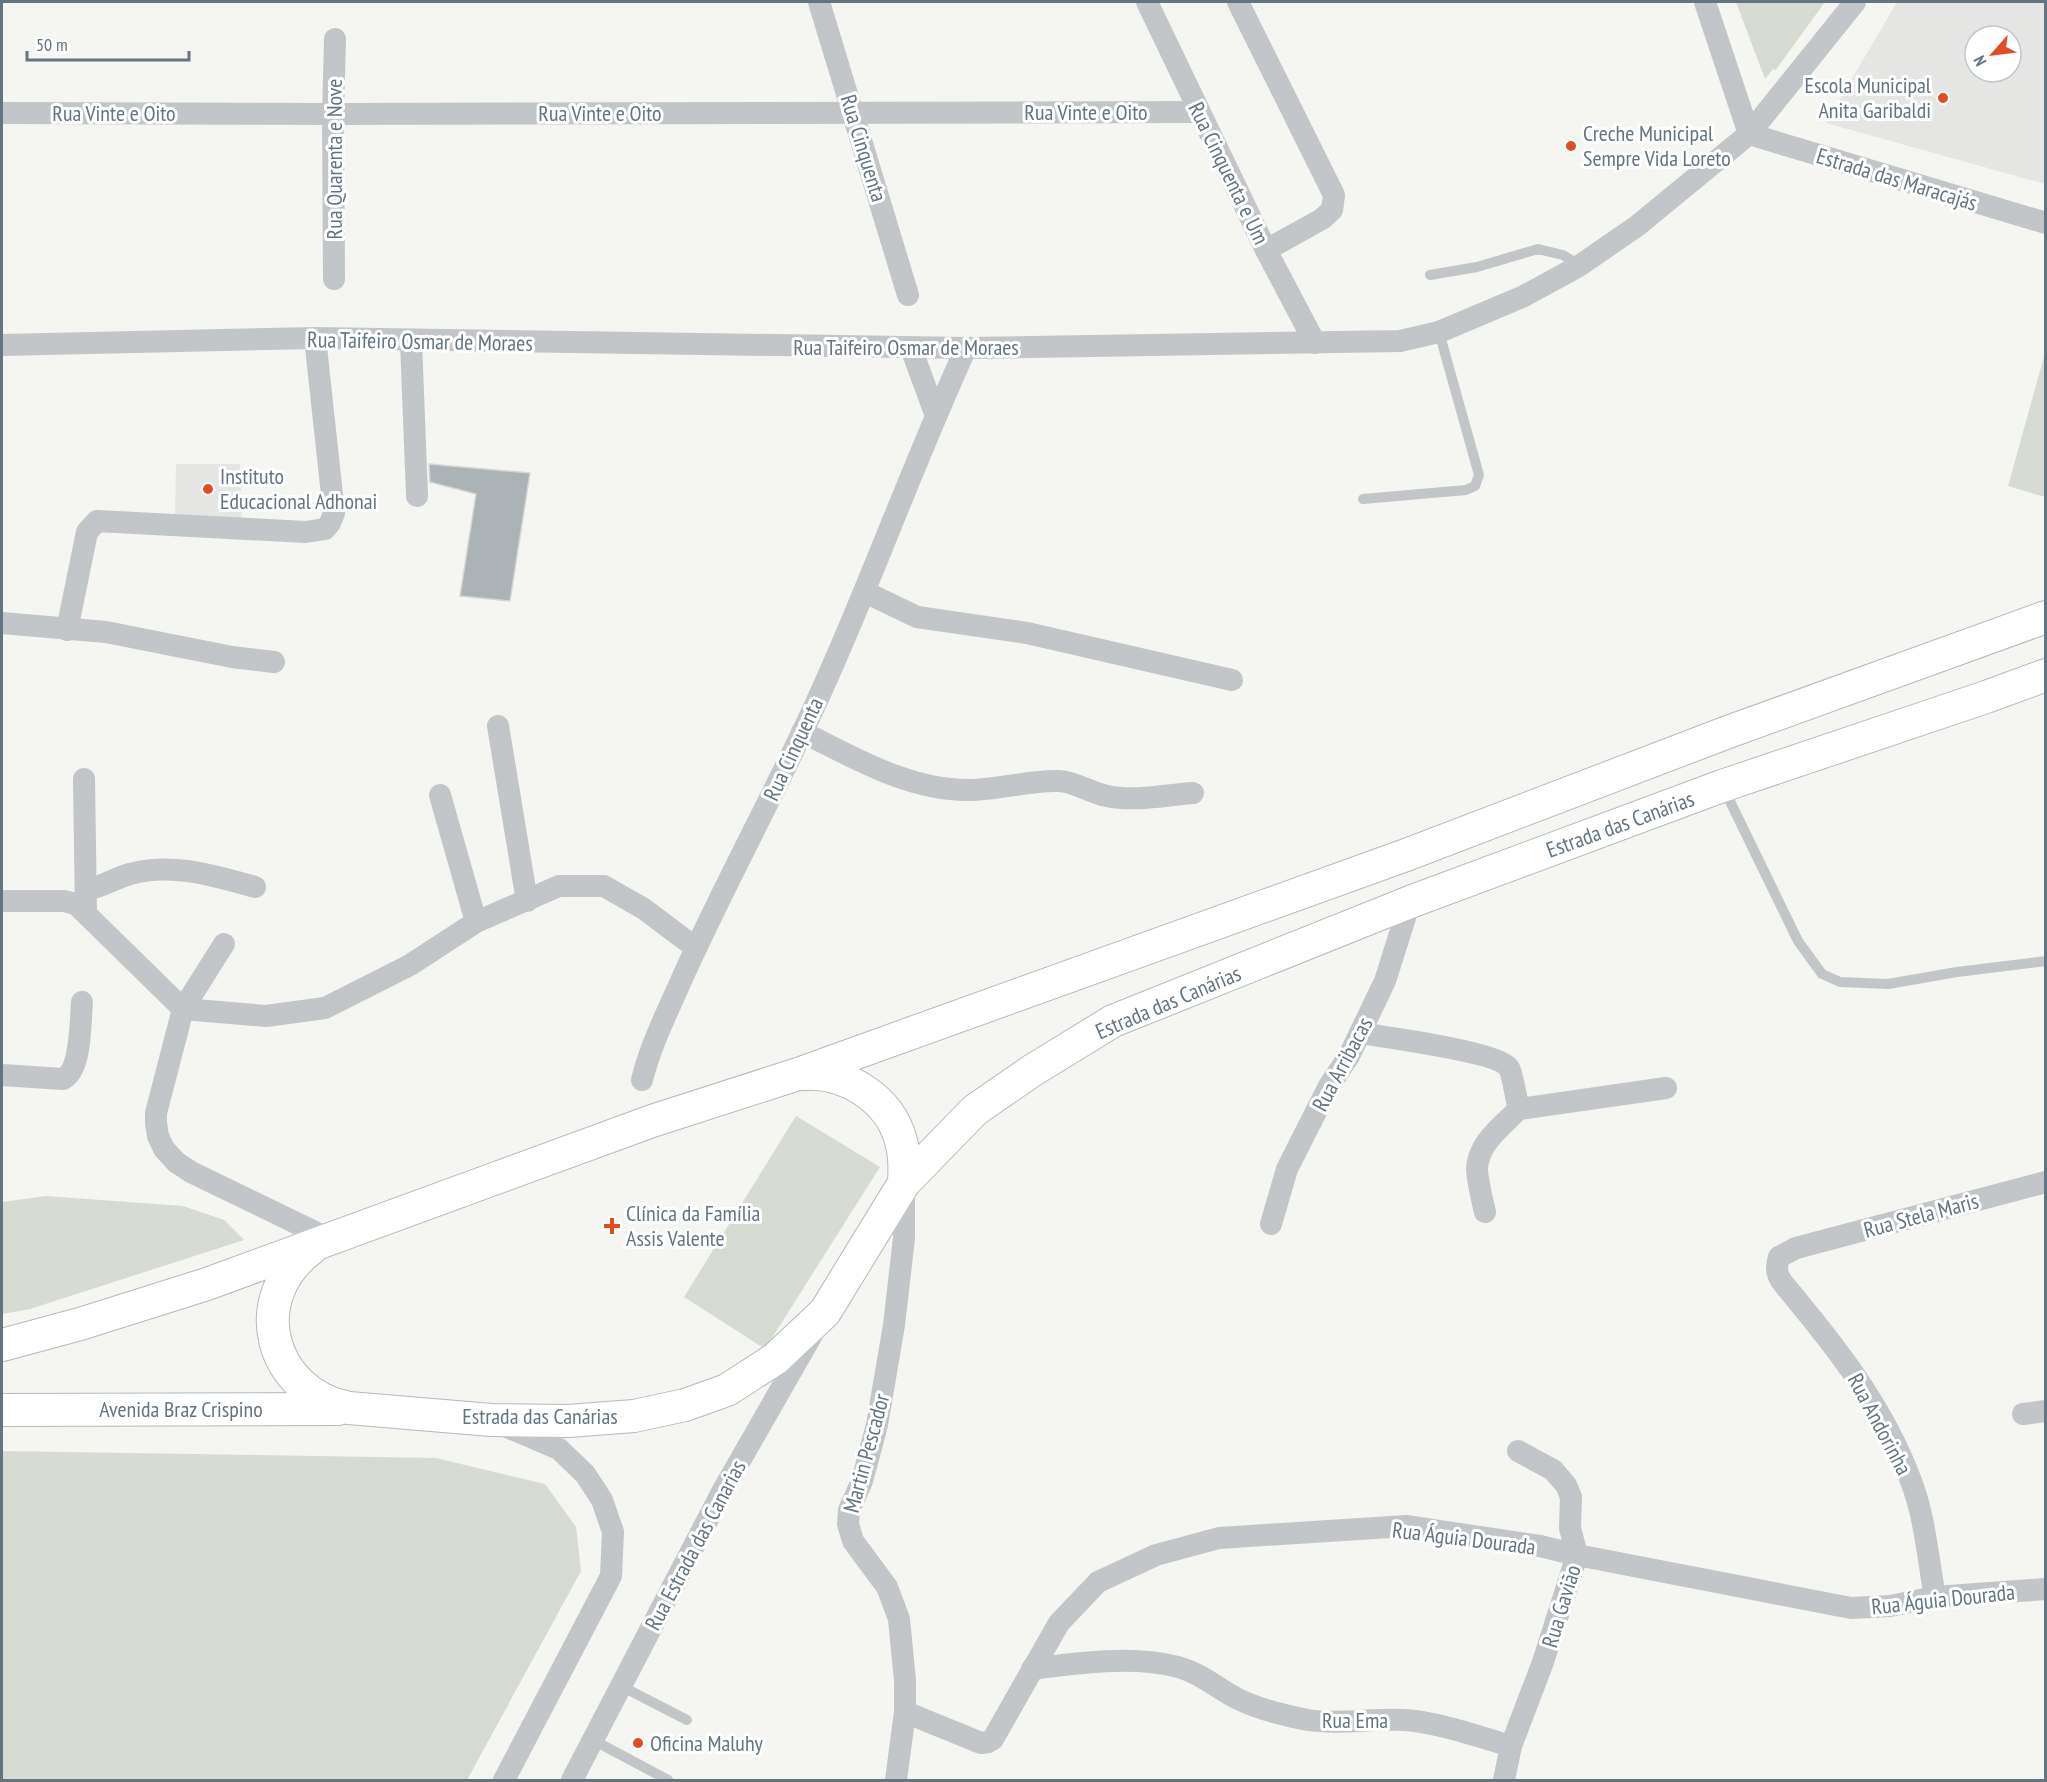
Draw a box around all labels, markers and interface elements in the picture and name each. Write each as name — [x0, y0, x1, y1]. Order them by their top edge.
scale bar — [27, 24, 189, 62]
north arrow — [1963, 24, 2023, 84]
text: 50 m — [36, 33, 68, 56]
text: N — [1969, 53, 1991, 70]
place label: Escola Municipal Anita Garibaldi — [1804, 71, 1932, 124]
street label: Rua Quarenta e Nove — [320, 79, 348, 239]
street label: Rua Cinquenta — [834, 91, 894, 205]
marker: Escola Municipal Anita Garibaldi — [1936, 91, 1950, 105]
street label: Rua Cinquenta e Um — [1182, 97, 1276, 249]
street label: Rua Vinte e Oito — [1024, 98, 1148, 126]
street label: Rua Vinte e Oito — [52, 99, 176, 127]
street label: Rua Vinte e Oito — [538, 99, 662, 127]
place label: Creche Municipal Sempre Vida Loreto — [1583, 119, 1731, 172]
marker: Creche Municipal Sempre Vida Loreto — [1564, 139, 1578, 153]
street label: Estrada das Maracajás — [1813, 141, 1981, 217]
street label: Rua Taifeiro Osmar de Moraes — [307, 325, 533, 357]
street label: Rua Taifeiro Osmar de Moraes — [793, 333, 1019, 361]
place label: Instituto Educacional Adhonai — [220, 462, 377, 515]
marker: Instituto Educacional Adhonai — [201, 482, 215, 496]
street label: Rua Cinquenta — [757, 693, 829, 805]
street label: Estrada das Canárias — [1542, 784, 1698, 864]
street label: Estrada das Canárias — [1091, 959, 1245, 1045]
street label: Rua Arribacas — [1306, 1012, 1378, 1116]
street label: Rua Stela Maris — [1861, 1186, 1981, 1244]
place label: Clínica da Família Assis Valente — [626, 1199, 760, 1252]
marker: Clínica da Família Assis Valente — [603, 1217, 621, 1235]
street label: Rua Andorinha — [1842, 1368, 1918, 1480]
street label: Martin Pescador — [837, 1390, 895, 1516]
street label: Avenida Braz Crispino — [99, 1395, 263, 1423]
street label: Estrada das Canárias — [462, 1402, 618, 1430]
street label: Rua Estrada das Canarias — [638, 1455, 752, 1635]
street label: Rua Águia Dourada — [1391, 1515, 1537, 1561]
street label: Rua Gavião — [1535, 1561, 1587, 1651]
street label: Rua Águia Dourada — [1870, 1578, 2016, 1620]
street label: Rua Ema — [1322, 1706, 1388, 1734]
place label: Oficina Maluhy — [650, 1729, 764, 1757]
marker: Oficina Maluhy — [631, 1736, 645, 1750]

